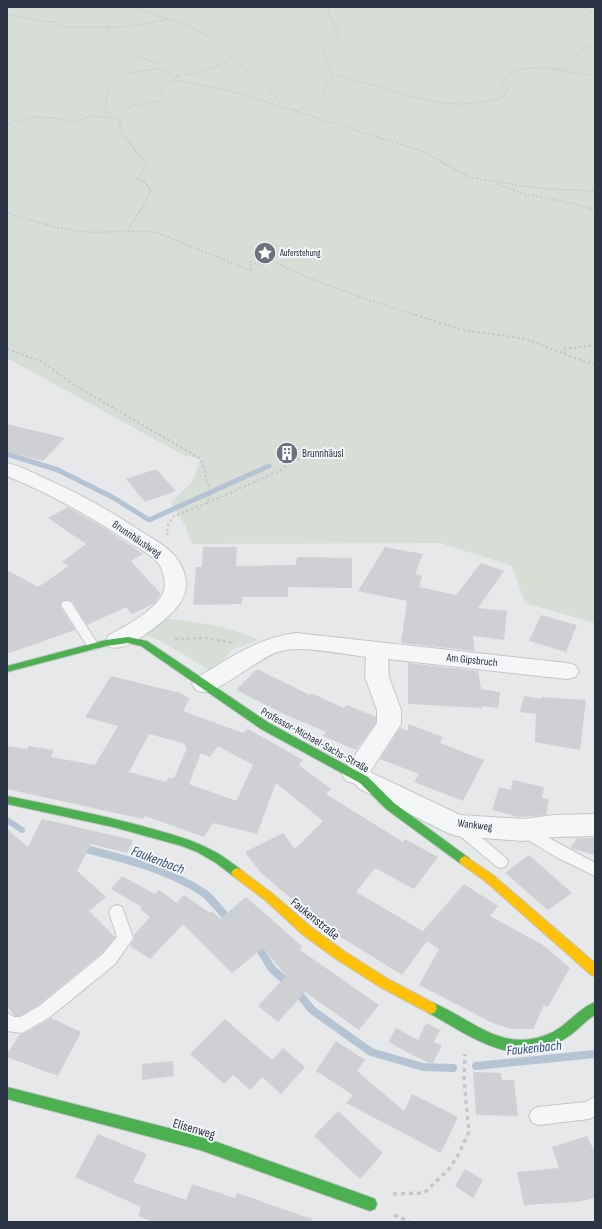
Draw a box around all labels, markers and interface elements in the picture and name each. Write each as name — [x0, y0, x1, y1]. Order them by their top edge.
place icon: Auferstehung — [252, 240, 278, 266]
place label: Auferstehung — [279, 248, 321, 259]
building icon: Brunnhäusl — [274, 440, 300, 466]
place label: Brunnhäusl — [302, 447, 344, 460]
street label: Brunnhäuslweg — [110, 518, 165, 561]
street label: Am Gipsbruch — [445, 651, 498, 669]
street label: Professor-Michael-Sachs-Straße — [259, 705, 371, 775]
street label: Wankweg — [457, 816, 494, 834]
water label: Faukenbach — [129, 842, 187, 878]
street label: Faukenstraße — [287, 894, 343, 944]
water label: Faukenbach — [506, 1037, 563, 1059]
street label: Elisenweg — [171, 1115, 217, 1143]

